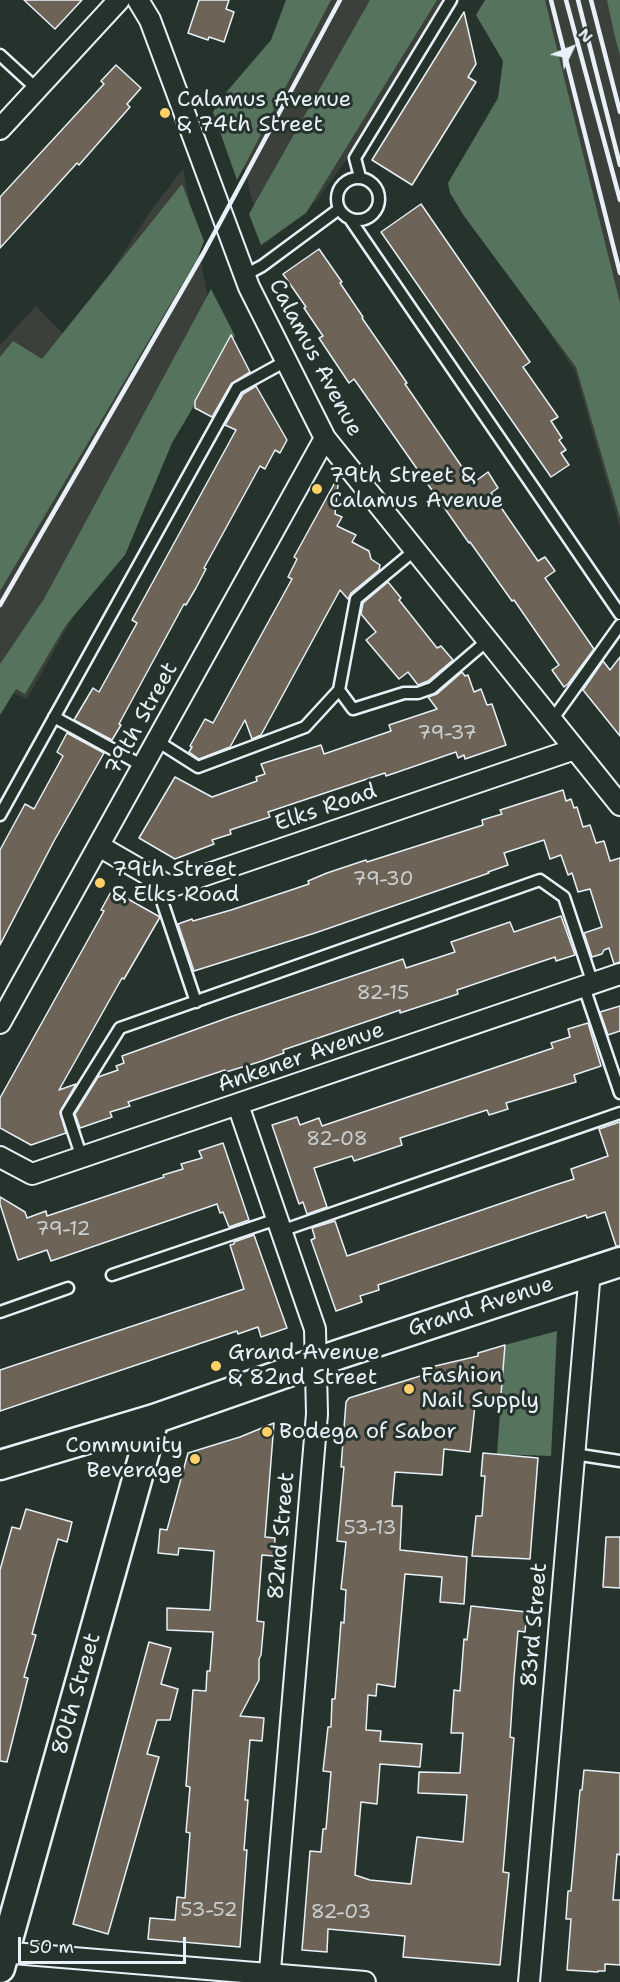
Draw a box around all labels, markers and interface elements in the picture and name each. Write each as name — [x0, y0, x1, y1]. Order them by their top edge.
north arrow — [542, 18, 602, 78]
text: N — [574, 24, 598, 47]
place label: Calamus Avenue & 74th Street — [177, 87, 351, 138]
marker: Calamus Avenue & 74th Street — [158, 106, 172, 120]
street label: Calamus Avenue — [262, 275, 368, 441]
place label: 79th Street & Calamus Avenue — [329, 463, 503, 514]
marker: 79th Street & Calamus Avenue — [310, 482, 324, 496]
street label: 79th Street — [100, 658, 184, 780]
house number: 79-37 — [417, 722, 477, 746]
street label: Elks Road — [272, 778, 380, 838]
place label: 79th Street & Elks Road — [112, 857, 239, 908]
house number: 79-30 — [353, 868, 413, 892]
marker: 79th Street & Elks Road — [93, 876, 107, 890]
house number: 82-15 — [357, 982, 409, 1006]
street label: Ankener Avenue — [214, 1017, 388, 1099]
house number: 82-08 — [306, 1128, 368, 1152]
house number: 79-12 — [36, 1218, 90, 1242]
street label: Grand Avenue — [405, 1271, 557, 1343]
place label: Grand Avenue & 82nd Street — [228, 1340, 380, 1392]
marker: Grand Avenue & 82nd Street — [209, 1359, 223, 1373]
place label: Fashion Nail Supply — [421, 1363, 539, 1414]
marker: Fashion Nail Supply — [402, 1382, 416, 1396]
place label: Bodega of Sabor — [279, 1419, 457, 1445]
marker: Bodega of Sabor — [260, 1425, 274, 1439]
place label: Community Beverage — [65, 1433, 183, 1484]
marker: Community Beverage — [188, 1452, 202, 1466]
street label: 82nd Street — [263, 1471, 301, 1601]
house number: 53-13 — [343, 1517, 397, 1541]
street label: 83rd Street — [516, 1562, 554, 1688]
street label: 80th Street — [47, 1630, 107, 1758]
house number: 53-52 — [180, 1899, 238, 1923]
house number: 82-03 — [311, 1901, 371, 1925]
scale bar — [21, 1925, 189, 1963]
text: 50 m — [29, 1935, 74, 1959]

